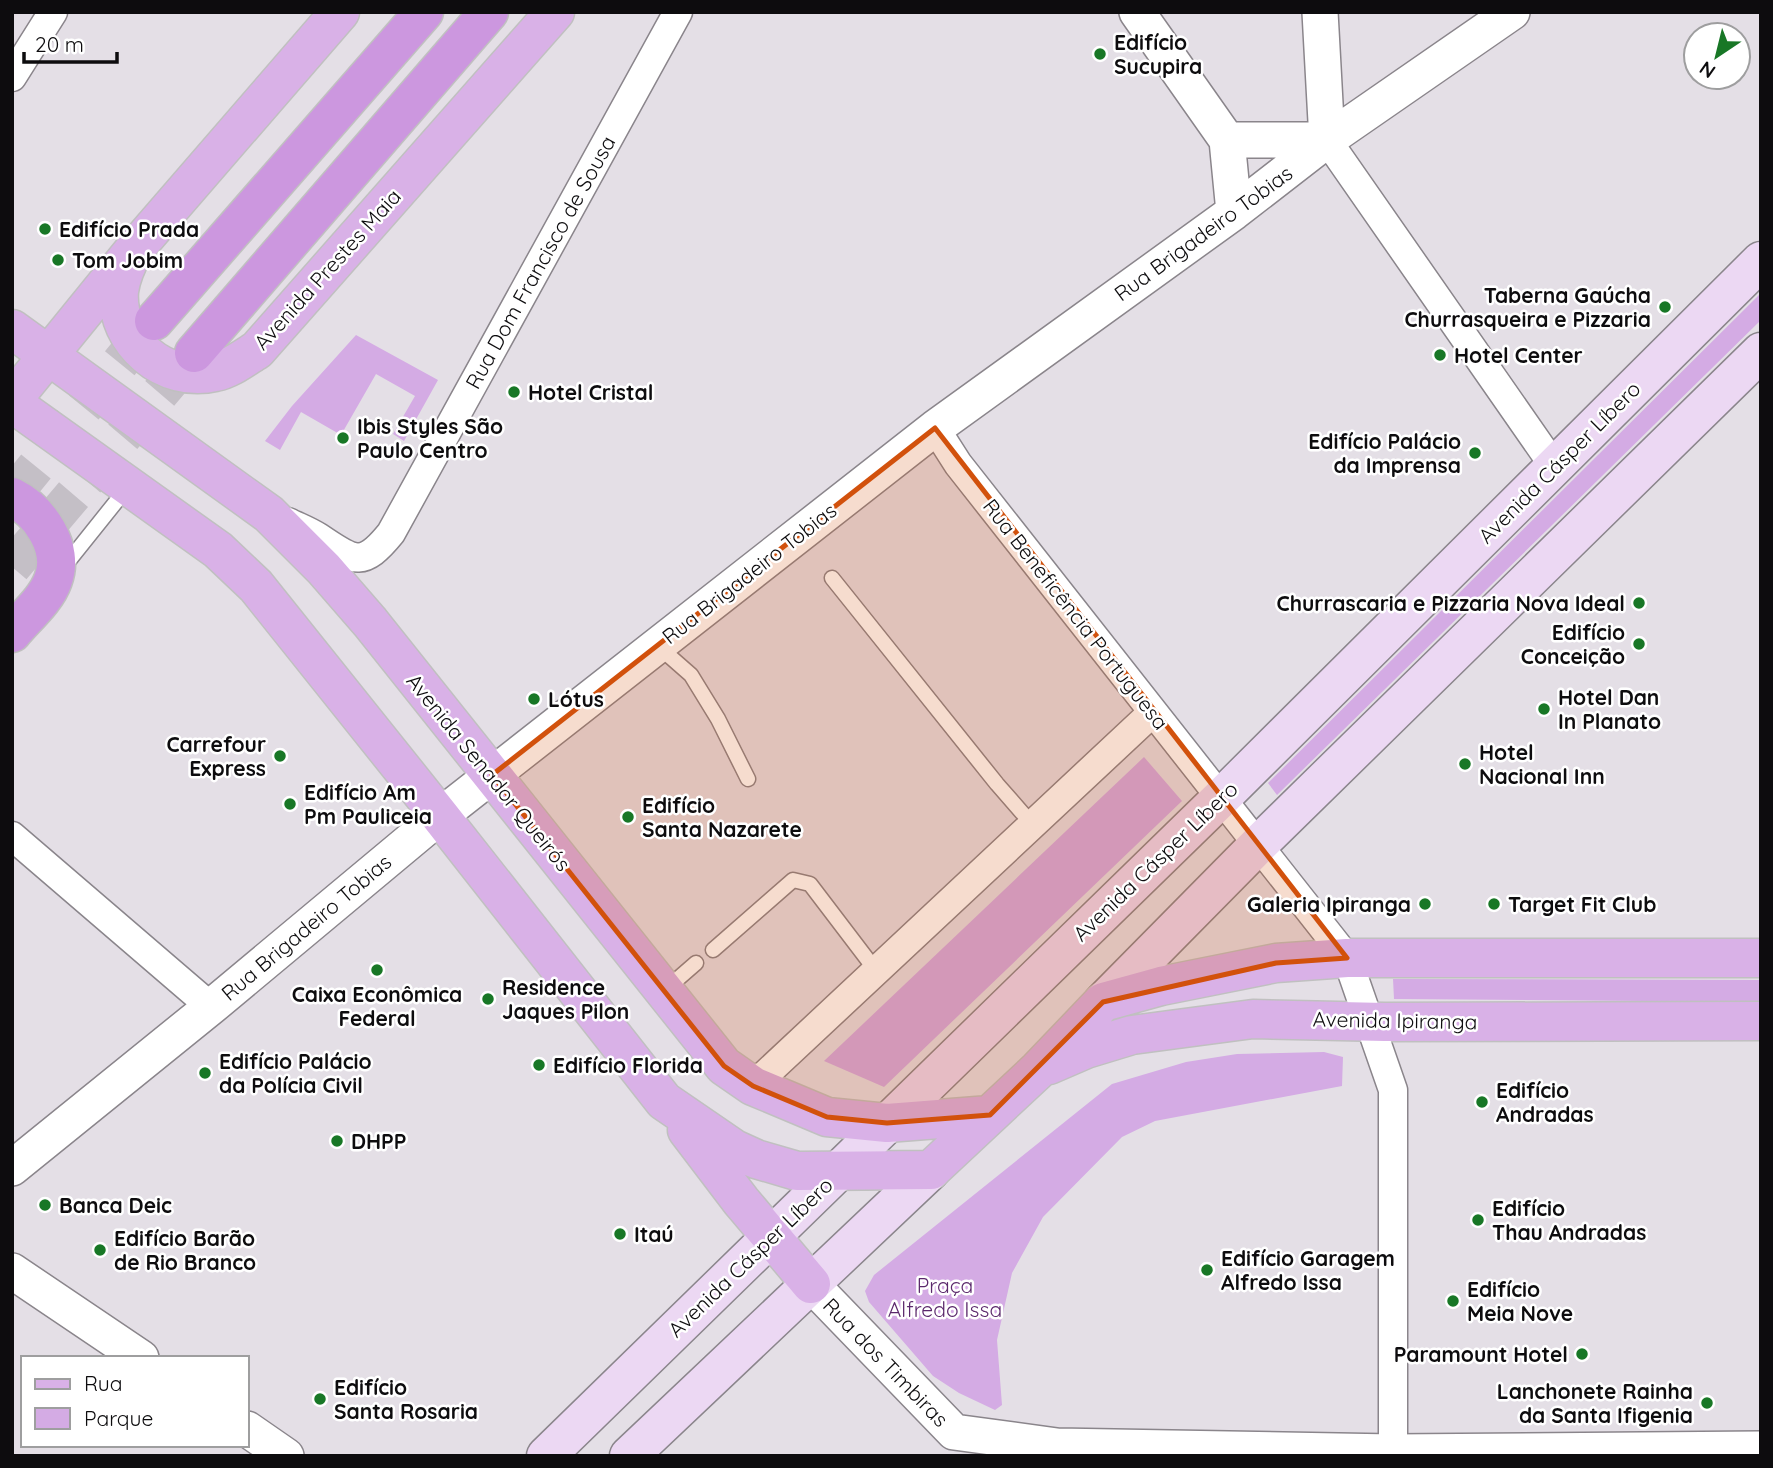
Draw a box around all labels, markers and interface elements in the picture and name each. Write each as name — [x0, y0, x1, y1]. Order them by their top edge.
scale bar — [24, 21, 117, 65]
north arrow — [1682, 21, 1752, 91]
place label: Edifício Sucupira — [1114, 29, 1202, 79]
text: 20 m — [35, 31, 84, 57]
marker: Edifício Sucupira — [1092, 46, 1108, 62]
text: N — [1695, 56, 1720, 84]
street label: Rua Dom Francisco de Sousa — [459, 131, 621, 393]
street label: Rua Brigadeiro Tobias — [1109, 160, 1297, 306]
street label: Avenida Prestes Maia — [248, 183, 406, 355]
place label: Edifício Prada — [59, 216, 199, 242]
marker: Edifício Prada — [37, 221, 53, 237]
place label: Tom Jobim — [72, 247, 183, 273]
marker: Tom Jobim — [50, 252, 66, 268]
place label: Taberna Gaúcha Churrasqueira e Pizzaria — [1404, 282, 1651, 332]
marker: Taberna Gaúcha Churrasqueira e Pizzaria — [1657, 299, 1673, 315]
place label: Hotel Center — [1454, 342, 1583, 368]
marker: Hotel Center — [1432, 347, 1448, 363]
street label: Avenida Cásper Líbero — [1472, 375, 1646, 549]
place label: Hotel Cristal — [528, 379, 653, 405]
marker: Hotel Cristal — [506, 384, 522, 400]
place label: Ibis Styles São Paulo Centro — [357, 413, 503, 463]
place label: Edifício Palácio da Imprensa — [1308, 428, 1461, 478]
marker: Ibis Styles São Paulo Centro — [335, 430, 351, 446]
marker: Edifício Palácio da Imprensa — [1467, 445, 1483, 461]
street label: Rua Beneficência Portuguesa — [978, 493, 1174, 735]
street label: Rua Brigadeiro Tobias — [657, 497, 841, 649]
place label: Churrascaria e Pizzaria Nova Ideal — [1277, 590, 1625, 616]
marker: Churrascaria e Pizzaria Nova Ideal — [1631, 595, 1647, 611]
place label: Edifício Conceição — [1521, 619, 1625, 669]
marker: Edifício Conceição — [1631, 636, 1647, 652]
street label: Avenida Senador Queirós — [401, 668, 577, 876]
place label: Hotel Dan In Planato — [1558, 684, 1661, 734]
place label: Lótus — [548, 686, 604, 712]
marker: Lótus — [526, 691, 542, 707]
marker: Hotel Dan In Planato — [1536, 701, 1552, 717]
place label: Carrefour Express — [166, 731, 266, 781]
place label: Hotel Nacional Inn — [1479, 739, 1605, 789]
marker: Carrefour Express — [272, 748, 288, 764]
marker: Hotel Nacional Inn — [1457, 756, 1473, 772]
street label: Avenida Cásper Líbero — [1067, 776, 1243, 946]
place label: Edifício Am Pm Pauliceia — [304, 779, 432, 829]
place label: Edifício Santa Nazarete — [642, 792, 802, 842]
marker: Edifício Am Pm Pauliceia — [282, 796, 298, 812]
marker: Edifício Santa Nazarete — [620, 809, 636, 825]
street label: Rua Brigadeiro Tobias — [216, 848, 396, 1006]
place label: Galeria Ipiranga — [1247, 891, 1411, 917]
place label: Target Fit Club — [1508, 891, 1656, 917]
marker: Galeria Ipiranga — [1417, 896, 1433, 912]
marker: Target Fit Club — [1486, 896, 1502, 912]
marker: Caixa Econômica Federal — [369, 962, 385, 978]
place label: Residence Jaques Pilon — [502, 974, 629, 1024]
place label: Caixa Econômica Federal — [292, 981, 462, 1031]
marker: Residence Jaques Pilon — [480, 991, 496, 1007]
street label: Avenida Ipiranga — [1312, 1006, 1478, 1034]
place label: Edifício Palácio da Polícia Civil — [219, 1048, 372, 1098]
place label: Edifício Florida — [553, 1052, 703, 1078]
marker: Edifício Florida — [531, 1057, 547, 1073]
marker: Edifício Palácio da Polícia Civil — [197, 1065, 213, 1081]
place label: Edifício Andradas — [1496, 1077, 1594, 1127]
marker: Edifício Andradas — [1474, 1094, 1490, 1110]
place label: DHPP — [351, 1128, 406, 1154]
marker: DHPP — [329, 1133, 345, 1149]
street label: Avenida Cásper Líbero — [662, 1172, 838, 1342]
place label: Banca Deic — [59, 1192, 172, 1218]
place label: Edifício Thau Andradas — [1492, 1195, 1646, 1245]
marker: Banca Deic — [37, 1197, 53, 1213]
marker: Edifício Thau Andradas — [1470, 1212, 1486, 1228]
place label: Itaú — [634, 1221, 674, 1247]
place label: Edifício Barão de Rio Branco — [114, 1225, 256, 1275]
marker: Itaú — [612, 1226, 628, 1242]
marker: Edifício Barão de Rio Branco — [92, 1242, 108, 1258]
place label: Edifício Garagem Alfredo Issa — [1221, 1245, 1395, 1295]
marker: Edifício Garagem Alfredo Issa — [1199, 1262, 1215, 1278]
park label: Praça Alfredo Issa — [888, 1272, 1002, 1322]
place label: Edifício Meia Nove — [1467, 1276, 1573, 1326]
street label: Rua dos Timbiras — [818, 1292, 954, 1432]
marker: Edifício Meia Nove — [1445, 1293, 1461, 1309]
place label: Paramount Hotel — [1394, 1341, 1568, 1367]
marker: Paramount Hotel — [1574, 1346, 1590, 1362]
legend — [21, 1356, 248, 1447]
text: Rua — [84, 1370, 123, 1396]
place label: Edifício Santa Rosaria — [334, 1374, 478, 1424]
place label: Lanchonete Rainha da Santa Ifigenia — [1497, 1378, 1693, 1428]
marker: Edifício Santa Rosaria — [312, 1391, 328, 1407]
marker: Lanchonete Rainha da Santa Ifigenia — [1699, 1395, 1715, 1411]
text: Parque — [84, 1405, 153, 1431]

